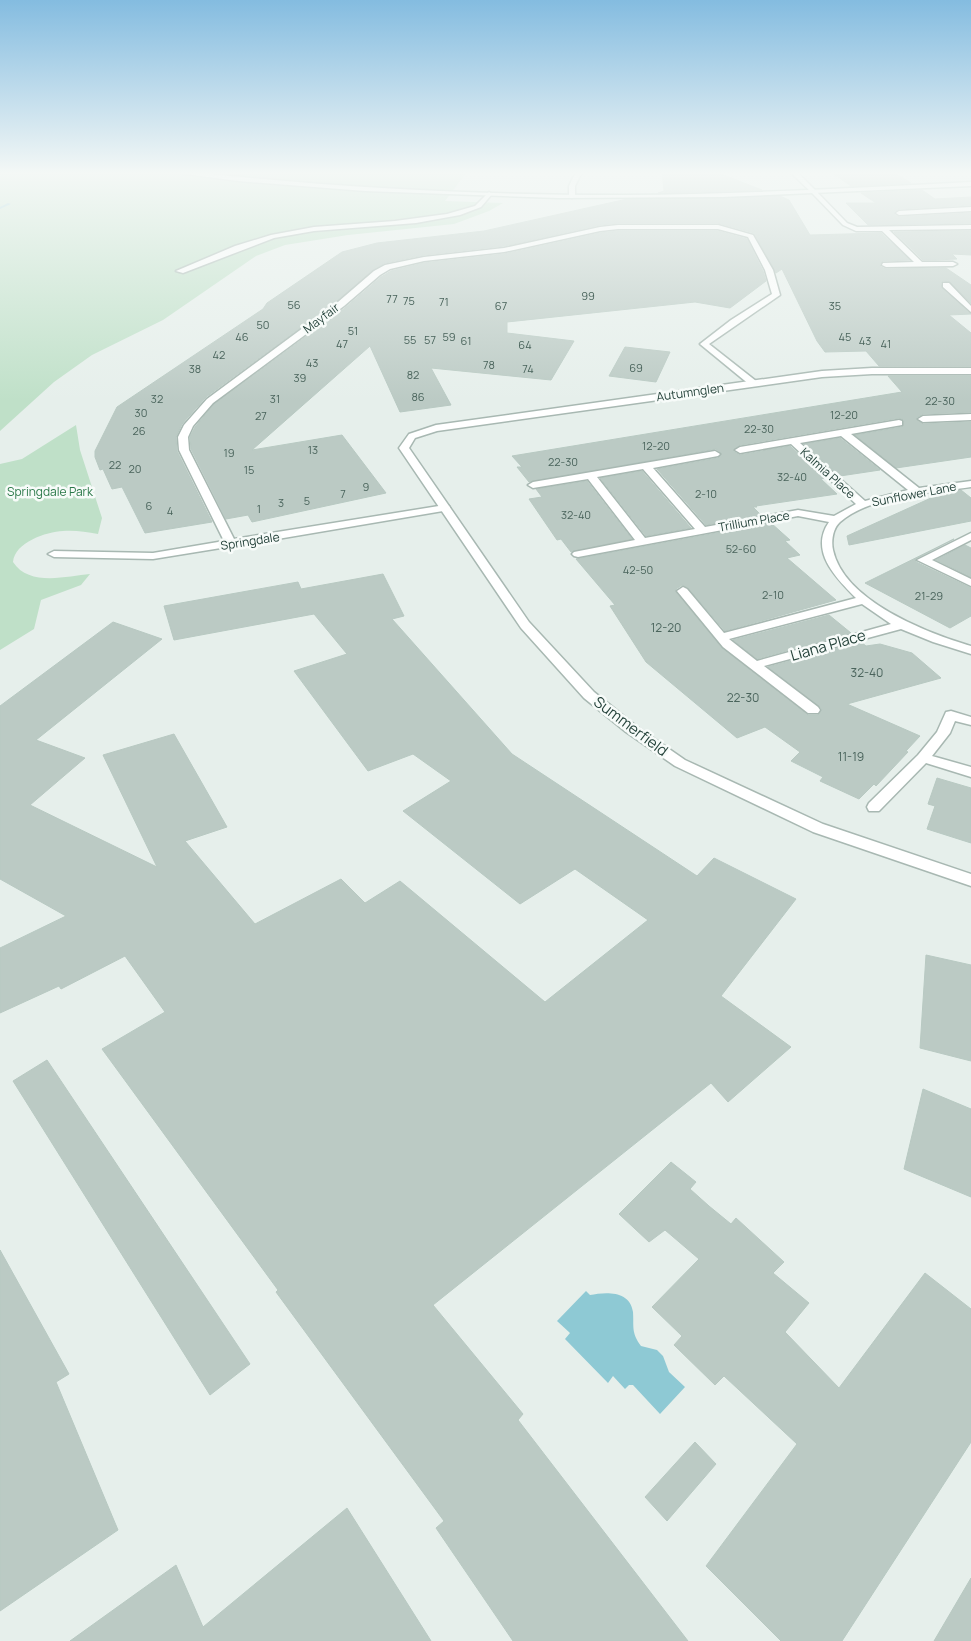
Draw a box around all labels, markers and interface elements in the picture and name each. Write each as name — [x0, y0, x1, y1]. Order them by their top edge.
house number: 99 — [581, 288, 595, 303]
house number: 77 — [386, 291, 398, 306]
house number: 75 — [403, 293, 415, 308]
house number: 71 — [439, 294, 449, 309]
house number: 56 — [287, 297, 301, 312]
street label: Mayfair — [299, 298, 343, 337]
house number: 67 — [495, 298, 507, 313]
house number: 35 — [829, 298, 841, 313]
house number: 50 — [256, 317, 270, 332]
house number: 51 — [348, 323, 358, 338]
house number: 46 — [235, 329, 249, 344]
house number: 59 — [442, 329, 456, 344]
house number: 45 — [839, 329, 851, 344]
house number: 55 — [404, 332, 416, 347]
house number: 57 — [424, 332, 436, 347]
house number: 61 — [461, 333, 471, 348]
house number: 43 — [859, 333, 871, 348]
house number: 47 — [336, 336, 348, 351]
house number: 41 — [881, 336, 891, 351]
house number: 64 — [518, 337, 532, 352]
house number: 42 — [213, 347, 225, 362]
house number: 43 — [306, 355, 318, 370]
house number: 78 — [483, 357, 495, 372]
house number: 69 — [629, 360, 643, 375]
house number: 38 — [189, 361, 201, 376]
house number: 74 — [522, 361, 534, 376]
house number: 82 — [407, 367, 419, 382]
house number: 39 — [294, 370, 307, 385]
street label: Autumnglen — [655, 379, 725, 405]
house number: 86 — [411, 389, 425, 404]
house number: 32 — [151, 391, 163, 406]
house number: 31 — [270, 391, 280, 406]
house number: 22-30 — [925, 393, 955, 408]
house number: 30 — [135, 405, 147, 420]
house number: 12-20 — [830, 407, 858, 422]
house number: 27 — [255, 408, 267, 423]
house number: 22-30 — [744, 421, 774, 436]
house number: 26 — [132, 423, 146, 438]
house number: 12-20 — [642, 438, 670, 453]
house number: 13 — [308, 442, 318, 457]
street label: Kalmia Place — [797, 444, 859, 502]
house number: 19 — [223, 445, 235, 460]
house number: 22-30 — [548, 454, 578, 469]
house number: 22 — [109, 457, 121, 472]
house number: 20 — [129, 461, 141, 476]
house number: 15 — [244, 462, 254, 477]
house number: 32-40 — [777, 469, 807, 484]
street label: Sunflower Lane — [870, 477, 958, 511]
house number: 9 — [363, 479, 370, 494]
park label: Springdale Park — [7, 483, 94, 500]
house number: 7 — [340, 486, 346, 501]
house number: 2-10 — [695, 486, 717, 501]
house number: 5 — [304, 493, 310, 508]
house number: 3 — [278, 495, 284, 510]
house number: 6 — [146, 498, 153, 513]
house number: 1 — [257, 501, 261, 516]
house number: 4 — [167, 503, 173, 518]
street label: Trillium Place — [717, 506, 791, 536]
house number: 32-40 — [561, 507, 591, 522]
street label: Springdale — [219, 528, 281, 554]
house number: 52-60 — [726, 541, 756, 556]
house number: 42-50 — [623, 562, 653, 577]
house number: 2-10 — [762, 587, 784, 602]
house number: 21-29 — [915, 588, 943, 603]
house number: 12-20 — [651, 619, 681, 636]
street label: Liana Place — [788, 624, 868, 666]
house number: 32-40 — [851, 664, 883, 681]
house number: 22-30 — [727, 689, 759, 706]
street label: Summerfield — [590, 691, 672, 761]
house number: 11-19 — [838, 748, 864, 765]

